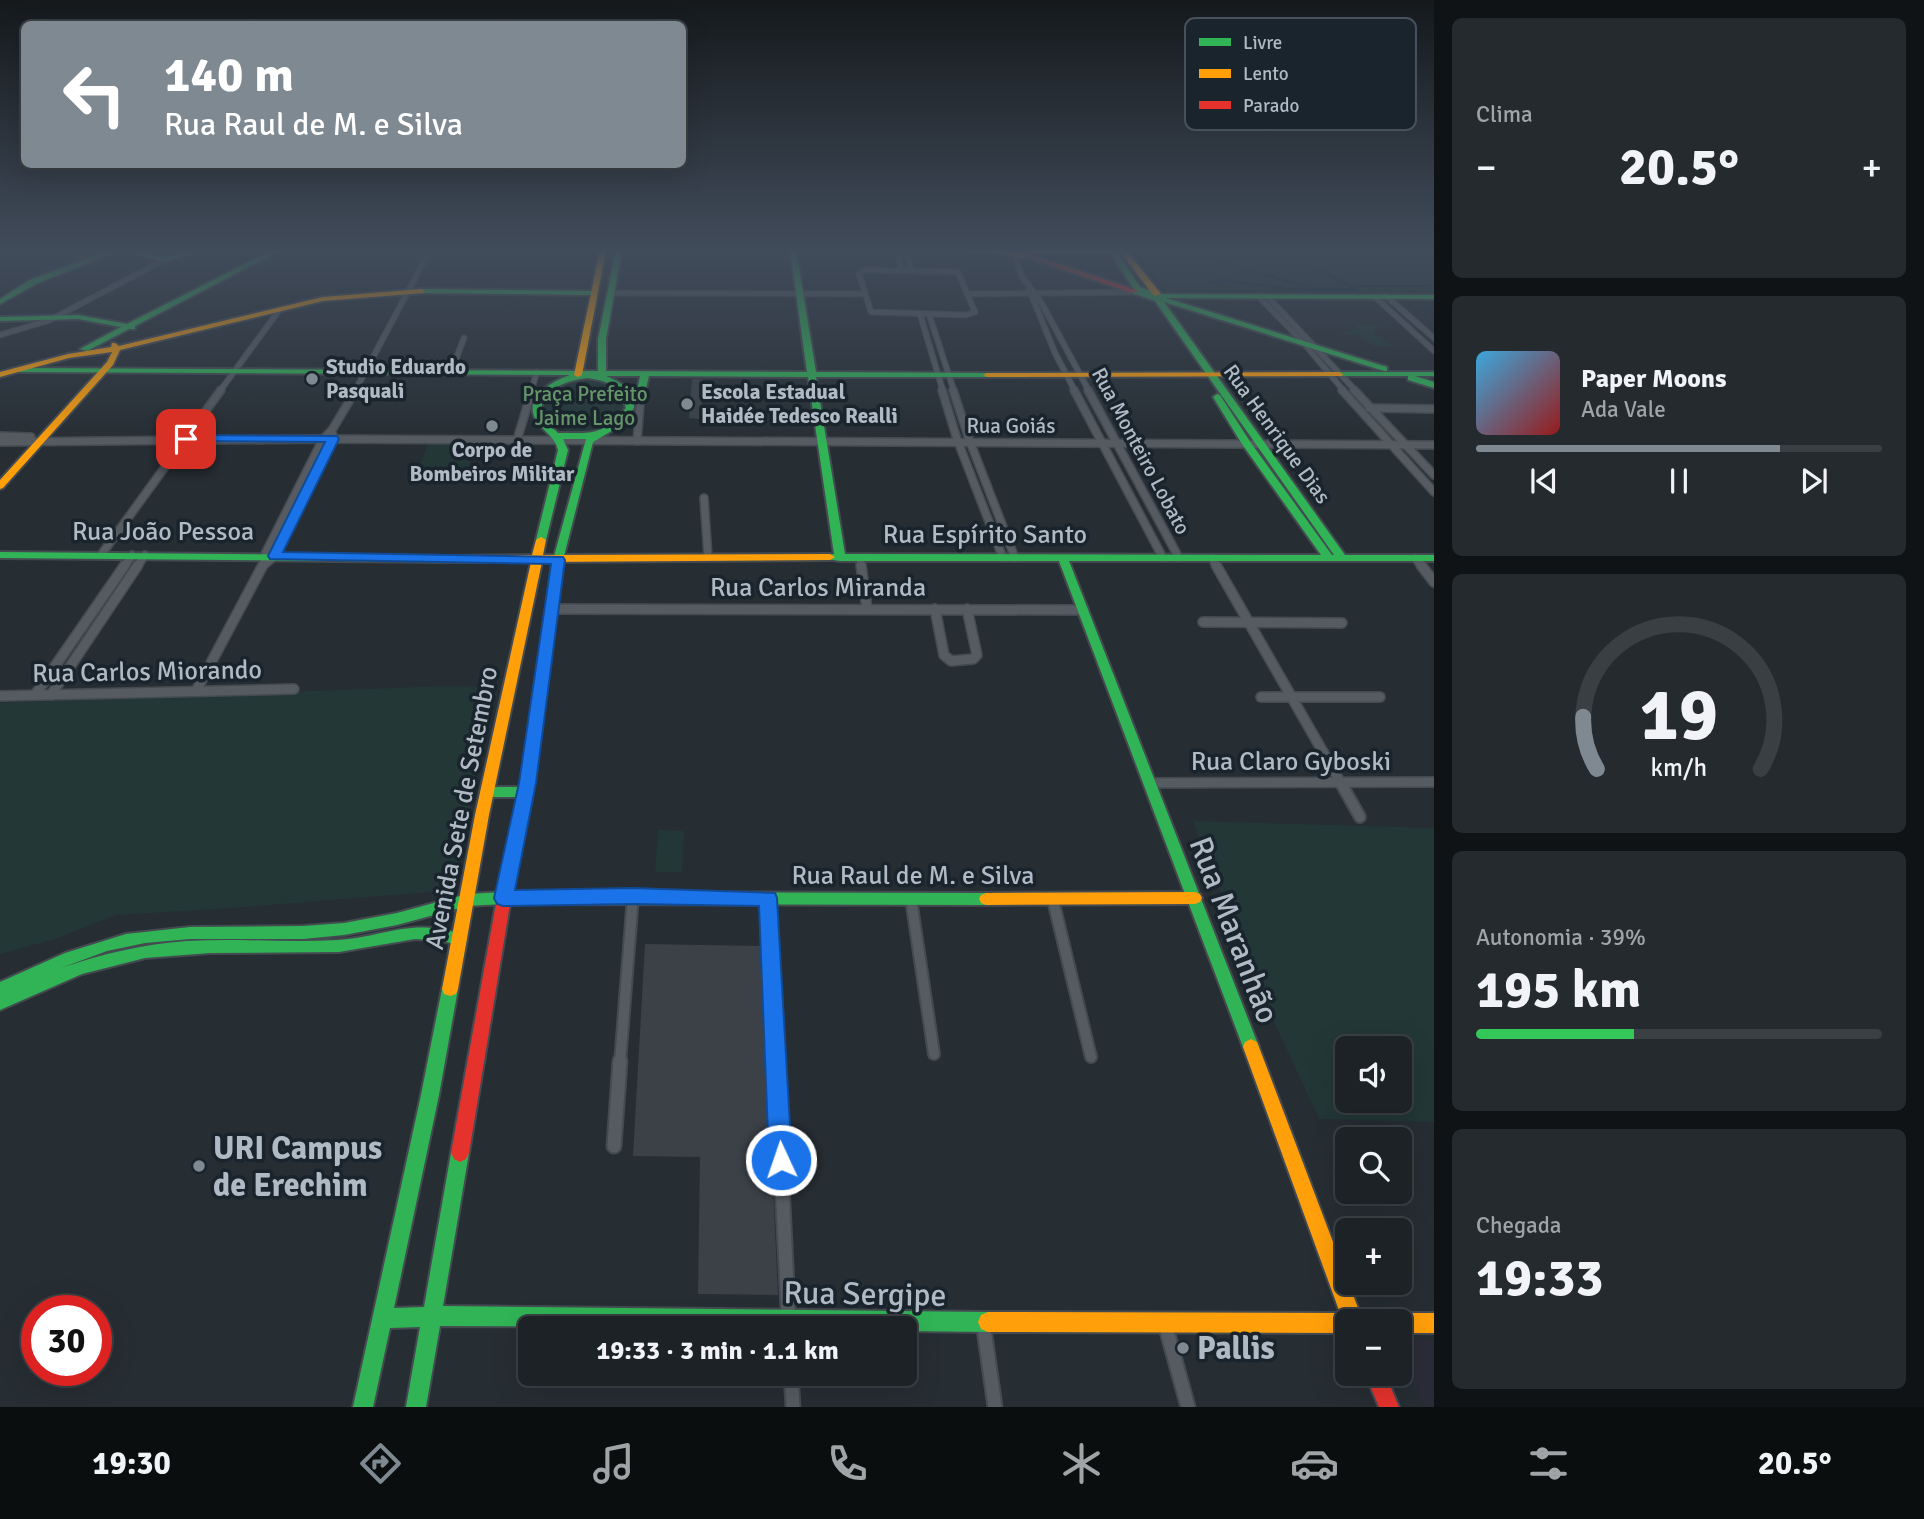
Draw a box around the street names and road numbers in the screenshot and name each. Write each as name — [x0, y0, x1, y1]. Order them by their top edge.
street label: Rua Henrique Dias — [1218, 359, 1336, 509]
street label: Rua Monteiro Lobato — [1086, 363, 1196, 539]
street label: Rua Goiás — [967, 413, 1055, 439]
street label: Rua João Pessoa — [72, 516, 254, 548]
street label: Rua Espírito Santo — [883, 519, 1087, 551]
street label: Rua Carlos Miranda — [710, 572, 926, 604]
street label: Rua Carlos Miorando — [32, 654, 262, 690]
street label: Avenida Sete de Setembro — [419, 664, 505, 952]
street label: Rua Claro Gyboski — [1191, 746, 1391, 778]
street label: Rua Maranhão — [1181, 831, 1287, 1029]
street label: Rua Raul de M. e Silva — [792, 860, 1035, 892]
street label: Rua Sergipe — [783, 1273, 947, 1315]

